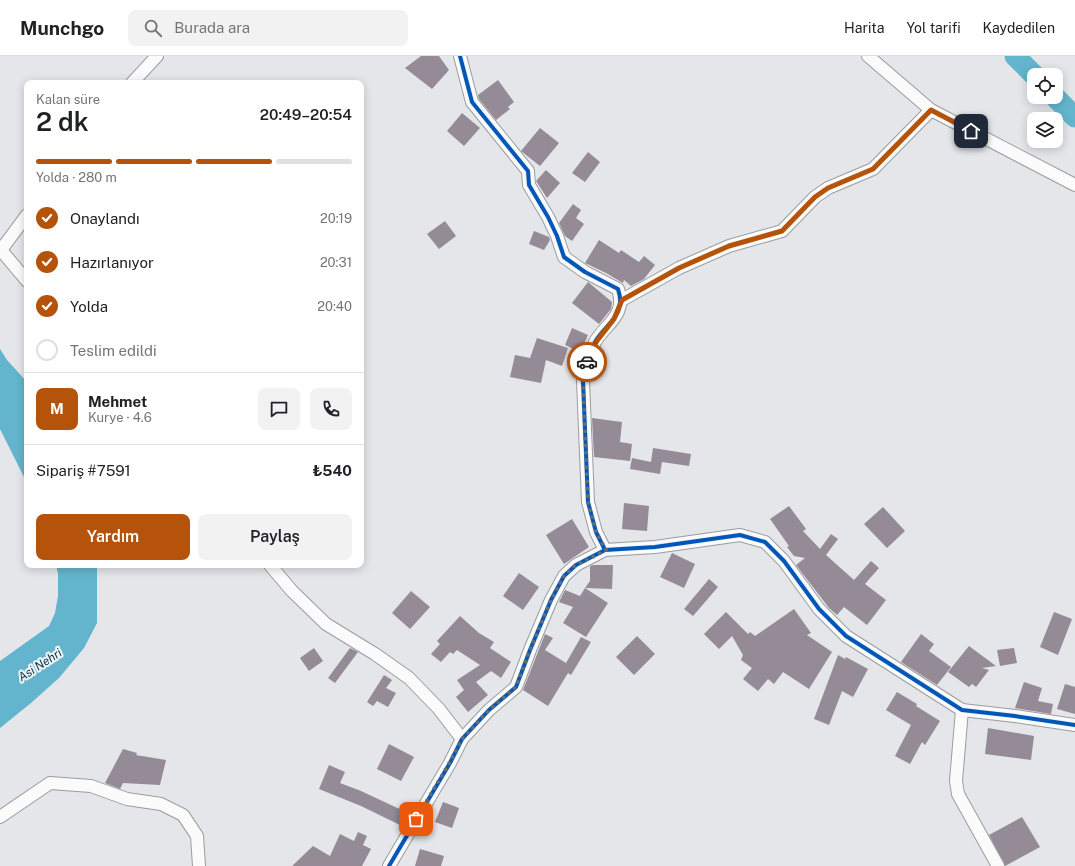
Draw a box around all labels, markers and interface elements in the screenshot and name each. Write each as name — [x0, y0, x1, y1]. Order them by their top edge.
search box — [128, 10, 408, 46]
text: Munchgo — [20, 17, 104, 39]
icon: search — [142, 17, 164, 39]
text: Burada ara — [174, 19, 250, 36]
text: Harita — [844, 20, 884, 36]
text: Yol tarifi — [906, 20, 961, 36]
text: Kaydedilen — [983, 20, 1055, 36]
map controls — [1027, 68, 1063, 148]
button: locate — [1027, 68, 1063, 104]
text: Kalan süre — [36, 92, 100, 107]
text: 2 dk — [36, 106, 89, 137]
text: 20:49–20:54 — [260, 106, 352, 123]
button: layers — [1027, 112, 1063, 148]
pin — [954, 114, 988, 148]
icon: home — [960, 120, 982, 142]
text: Yolda · 280 m — [36, 170, 117, 185]
icon: check — [36, 207, 58, 229]
text: Onaylandı — [70, 210, 140, 227]
text: 20:19 — [320, 211, 352, 226]
icon: check — [36, 251, 58, 273]
text: Hazırlanıyor — [70, 254, 154, 271]
text: 20:31 — [320, 255, 352, 270]
icon: check — [36, 295, 58, 317]
text: Yolda — [70, 298, 108, 315]
text: 20:40 — [317, 299, 352, 314]
text: Teslim edildi — [70, 342, 157, 359]
courier — [567, 342, 607, 382]
icon: car — [576, 351, 598, 373]
button: chat — [258, 388, 300, 430]
button: phone — [310, 388, 352, 430]
text: Mehmet — [88, 393, 147, 410]
text: M — [50, 400, 64, 417]
text: Kurye · 4.6 — [88, 410, 152, 425]
text: Sipariş #7591 — [36, 462, 131, 479]
text: ₺540 — [313, 462, 352, 479]
button: Yardım — [36, 514, 190, 560]
button: Paylaş — [198, 514, 352, 560]
water label: Asi Nehri — [16, 646, 64, 684]
pin — [399, 802, 433, 836]
icon: bag — [405, 808, 427, 830]

